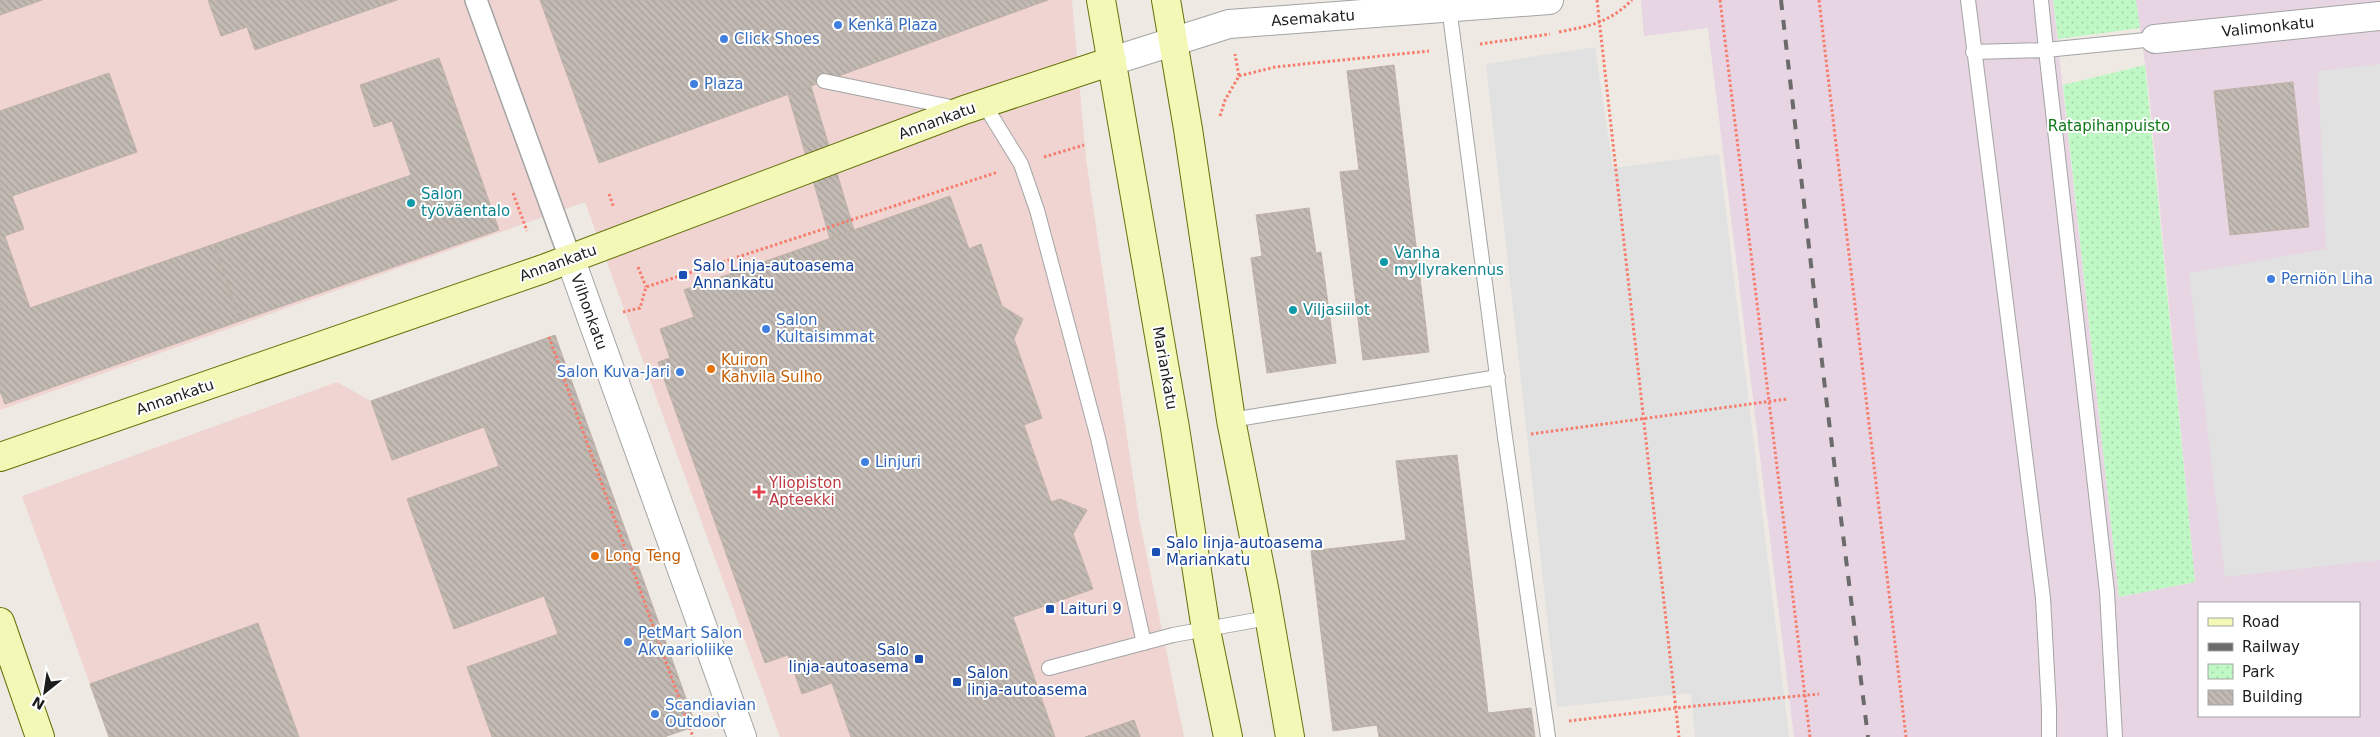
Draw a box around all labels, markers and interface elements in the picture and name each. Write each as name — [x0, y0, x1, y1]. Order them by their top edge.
street label: Asemakatu — [1270, 6, 1356, 30]
street label: Valimonkatu — [2221, 13, 2315, 41]
place label: Kenkä Plaza — [848, 16, 938, 34]
marker: Kenkä Plaza — [832, 19, 844, 31]
place label: Click Shoes — [734, 30, 820, 48]
marker: Click Shoes — [718, 33, 730, 45]
place label: Plaza — [704, 75, 743, 93]
marker: Plaza — [688, 78, 700, 90]
street label: Annankatu — [896, 99, 978, 143]
park label: Ratapihanpuisto — [2048, 117, 2170, 135]
place label: Salon työväentalo — [421, 185, 510, 220]
marker: Salon työväentalo — [405, 197, 417, 209]
street label: Annankatu — [517, 241, 599, 285]
place label: Vanha myllyrakennus — [1394, 244, 1504, 279]
marker: Vanha myllyrakennus — [1378, 256, 1390, 268]
place label: Salo Linja-autoasema Annankatu — [693, 257, 854, 292]
marker: Salo Linja-autoasema Annankatu — [677, 269, 689, 281]
place label: Perniön Liha — [2281, 270, 2373, 288]
street label: Vilhonkatu — [567, 272, 611, 352]
marker: Perniön Liha — [2265, 273, 2277, 285]
place label: Viljasiilot — [1303, 301, 1370, 319]
marker: Viljasiilot — [1287, 304, 1299, 316]
place label: Salon Kultaisimmat — [776, 311, 874, 346]
marker: Salon Kultaisimmat — [760, 323, 772, 335]
street label: Mariankatu — [1149, 325, 1181, 411]
place label: Kuiron Kahvila Sulho — [721, 351, 822, 386]
place label: Salon Kuva-Jari — [557, 363, 670, 381]
marker: Kuiron Kahvila Sulho — [705, 363, 717, 375]
marker: Salon Kuva-Jari — [674, 366, 686, 378]
street label: Annankatu — [134, 375, 216, 419]
place label: Linjuri — [875, 453, 921, 471]
marker: Linjuri — [859, 456, 871, 468]
place label: Yliopiston Apteekki — [768, 474, 842, 509]
marker: Yliopiston Apteekki — [753, 486, 765, 498]
place label: Salo linja-autoasema Mariankatu — [1166, 534, 1323, 569]
marker: Salo linja-autoasema Mariankatu — [1150, 546, 1162, 558]
place label: Long Teng — [605, 547, 681, 565]
marker: Long Teng — [589, 550, 601, 562]
place label: Laituri 9 — [1060, 600, 1122, 618]
legend — [2198, 602, 2360, 717]
marker: Laituri 9 — [1044, 603, 1056, 615]
text: Road — [2242, 613, 2280, 631]
place label: PetMart Salon Akvaarioliike — [638, 624, 742, 659]
marker: PetMart Salon Akvaarioliike — [622, 636, 634, 648]
text: Railway — [2242, 638, 2300, 656]
place label: Salo linja-autoasema — [789, 641, 909, 676]
marker: Salo linja-autoasema — [913, 653, 925, 665]
text: Park — [2242, 663, 2275, 681]
place label: Salon linja-autoasema — [967, 664, 1087, 699]
north arrow — [20, 667, 70, 717]
marker: Salon linja-autoasema — [951, 676, 963, 688]
text: Building — [2242, 688, 2303, 706]
text: N — [29, 693, 48, 713]
place label: Scandiavian Outdoor — [665, 696, 756, 731]
marker: Scandiavian Outdoor — [649, 708, 661, 720]

